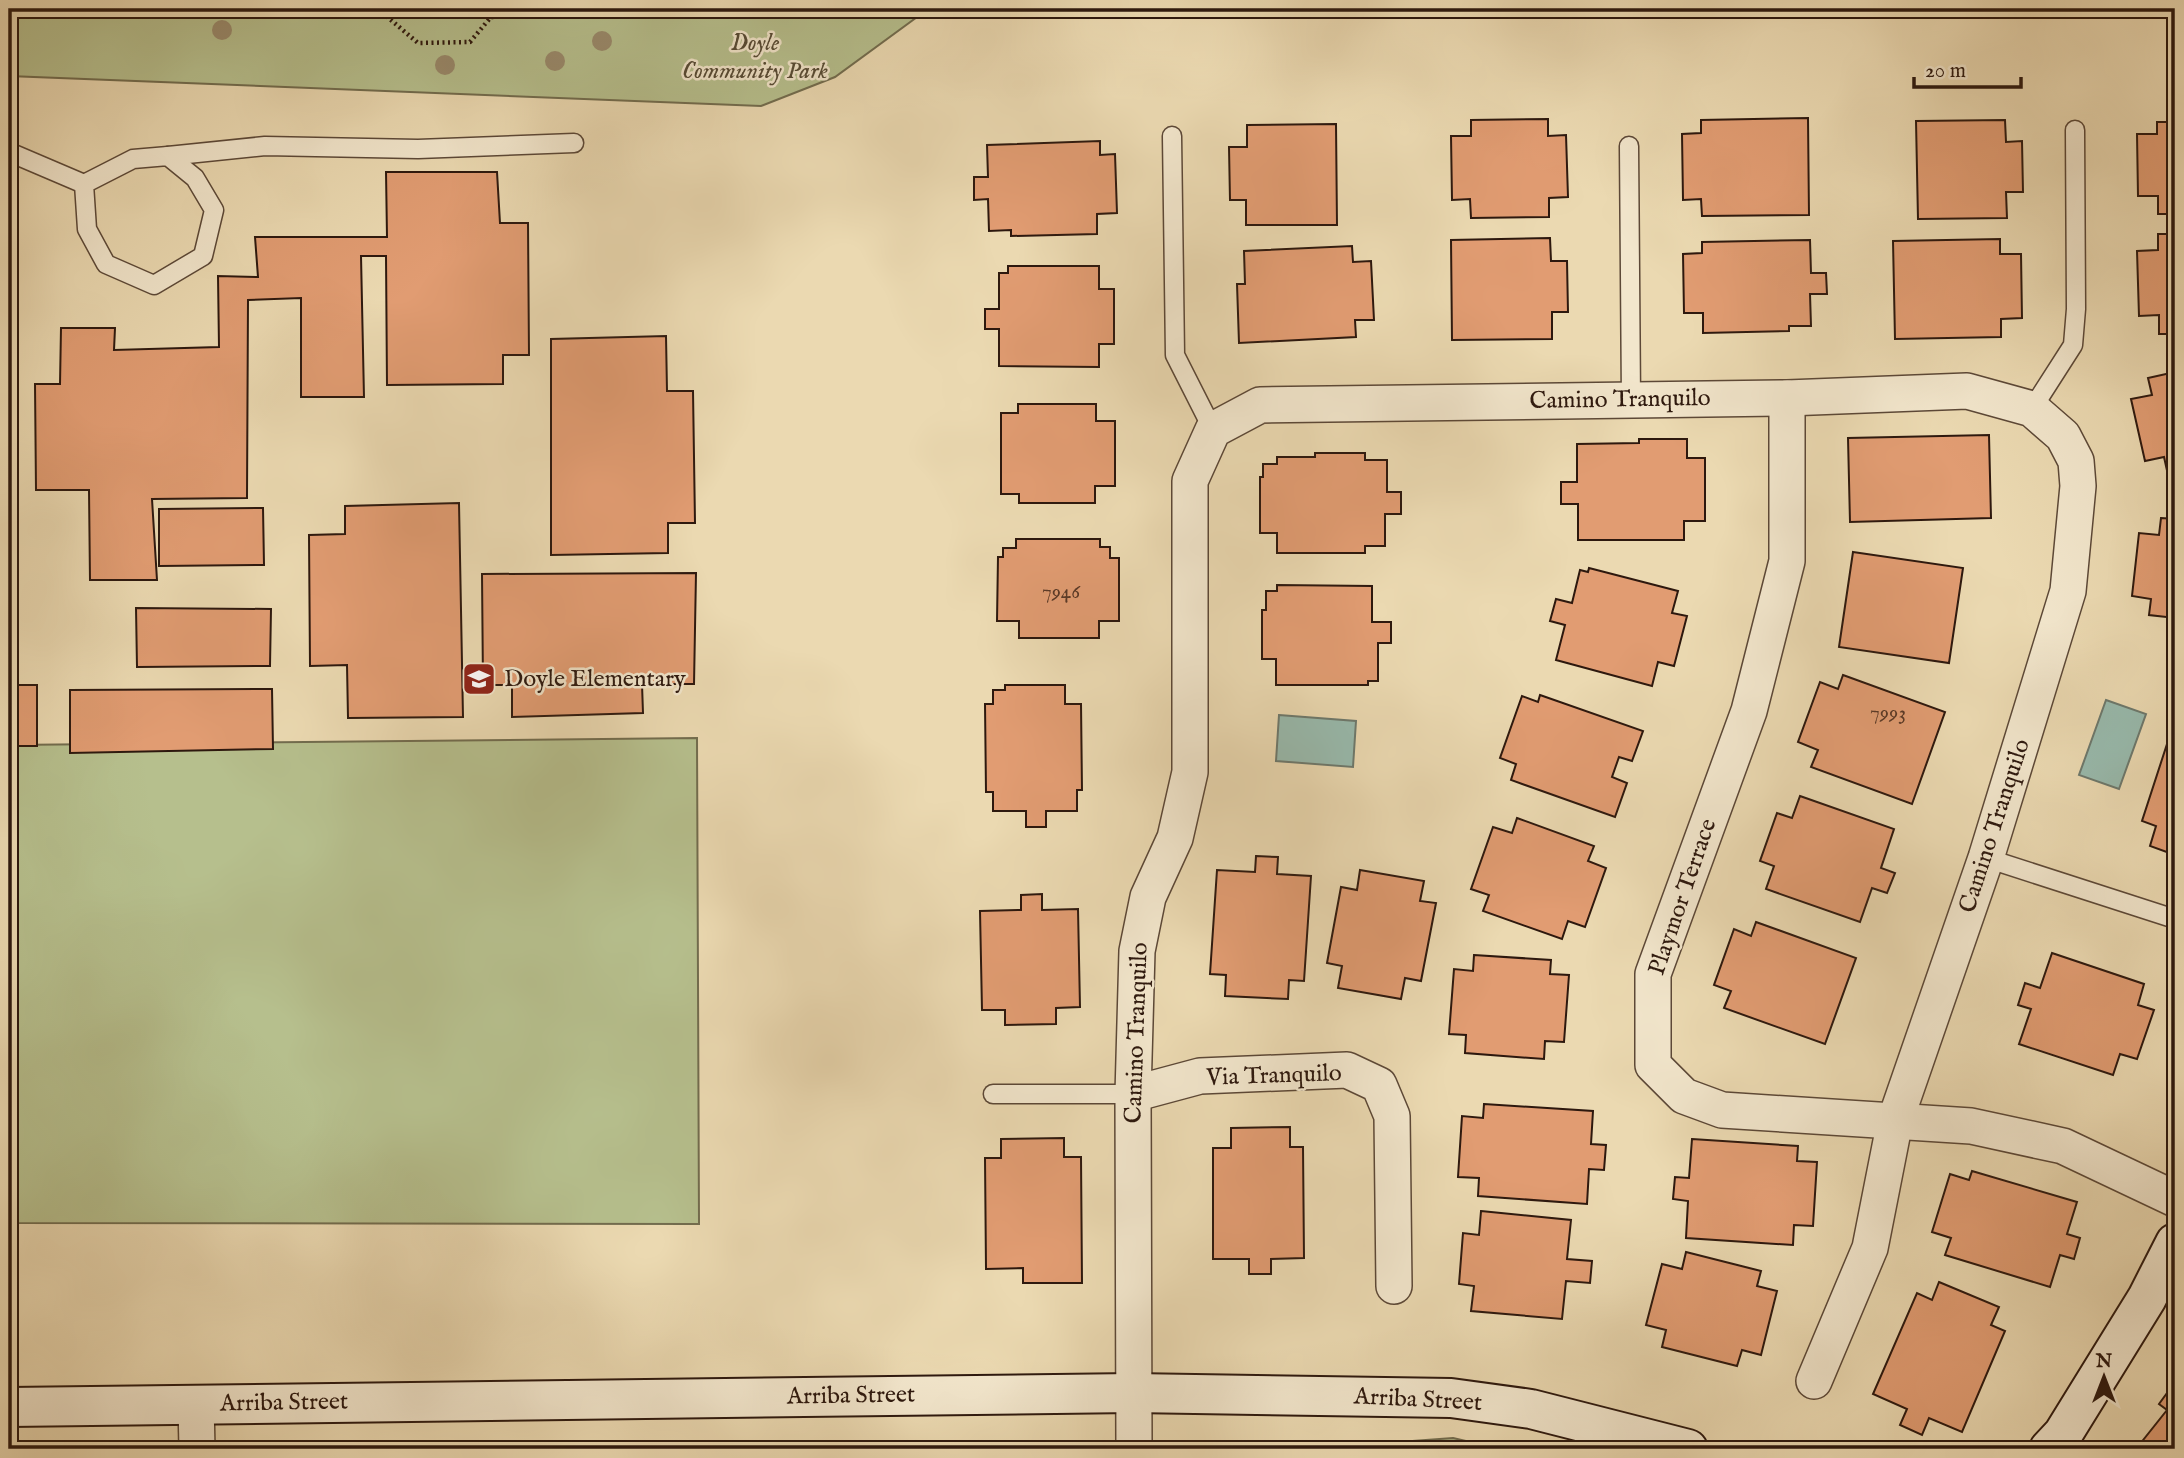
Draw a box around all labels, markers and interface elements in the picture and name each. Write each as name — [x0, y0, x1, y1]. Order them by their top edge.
park label: Doyle Community Park — [682, 28, 828, 87]
scale bar — [1914, 46, 2021, 90]
text: 20 m — [1925, 58, 1966, 85]
street label: Camino Tranquilo — [1529, 383, 1711, 417]
house number: 7946 — [1042, 579, 1081, 606]
school or university icon: Doyle Elementary — [460, 660, 498, 698]
place label: Doyle Elementary — [504, 664, 686, 695]
house number: 7993 — [1870, 700, 1906, 727]
street label: Camino Tranquilo — [1952, 735, 2038, 917]
street label: Playmor Terrace — [1642, 815, 1724, 979]
street label: Camino Tranquilo — [1118, 942, 1156, 1124]
street label: Via Tranquilo — [1205, 1058, 1342, 1094]
north arrow — [2068, 1342, 2138, 1412]
text: N — [2095, 1350, 2113, 1374]
street label: Arriba Street — [786, 1379, 915, 1413]
street label: Arriba Street — [1352, 1381, 1483, 1419]
street label: Arriba Street — [219, 1386, 348, 1420]

